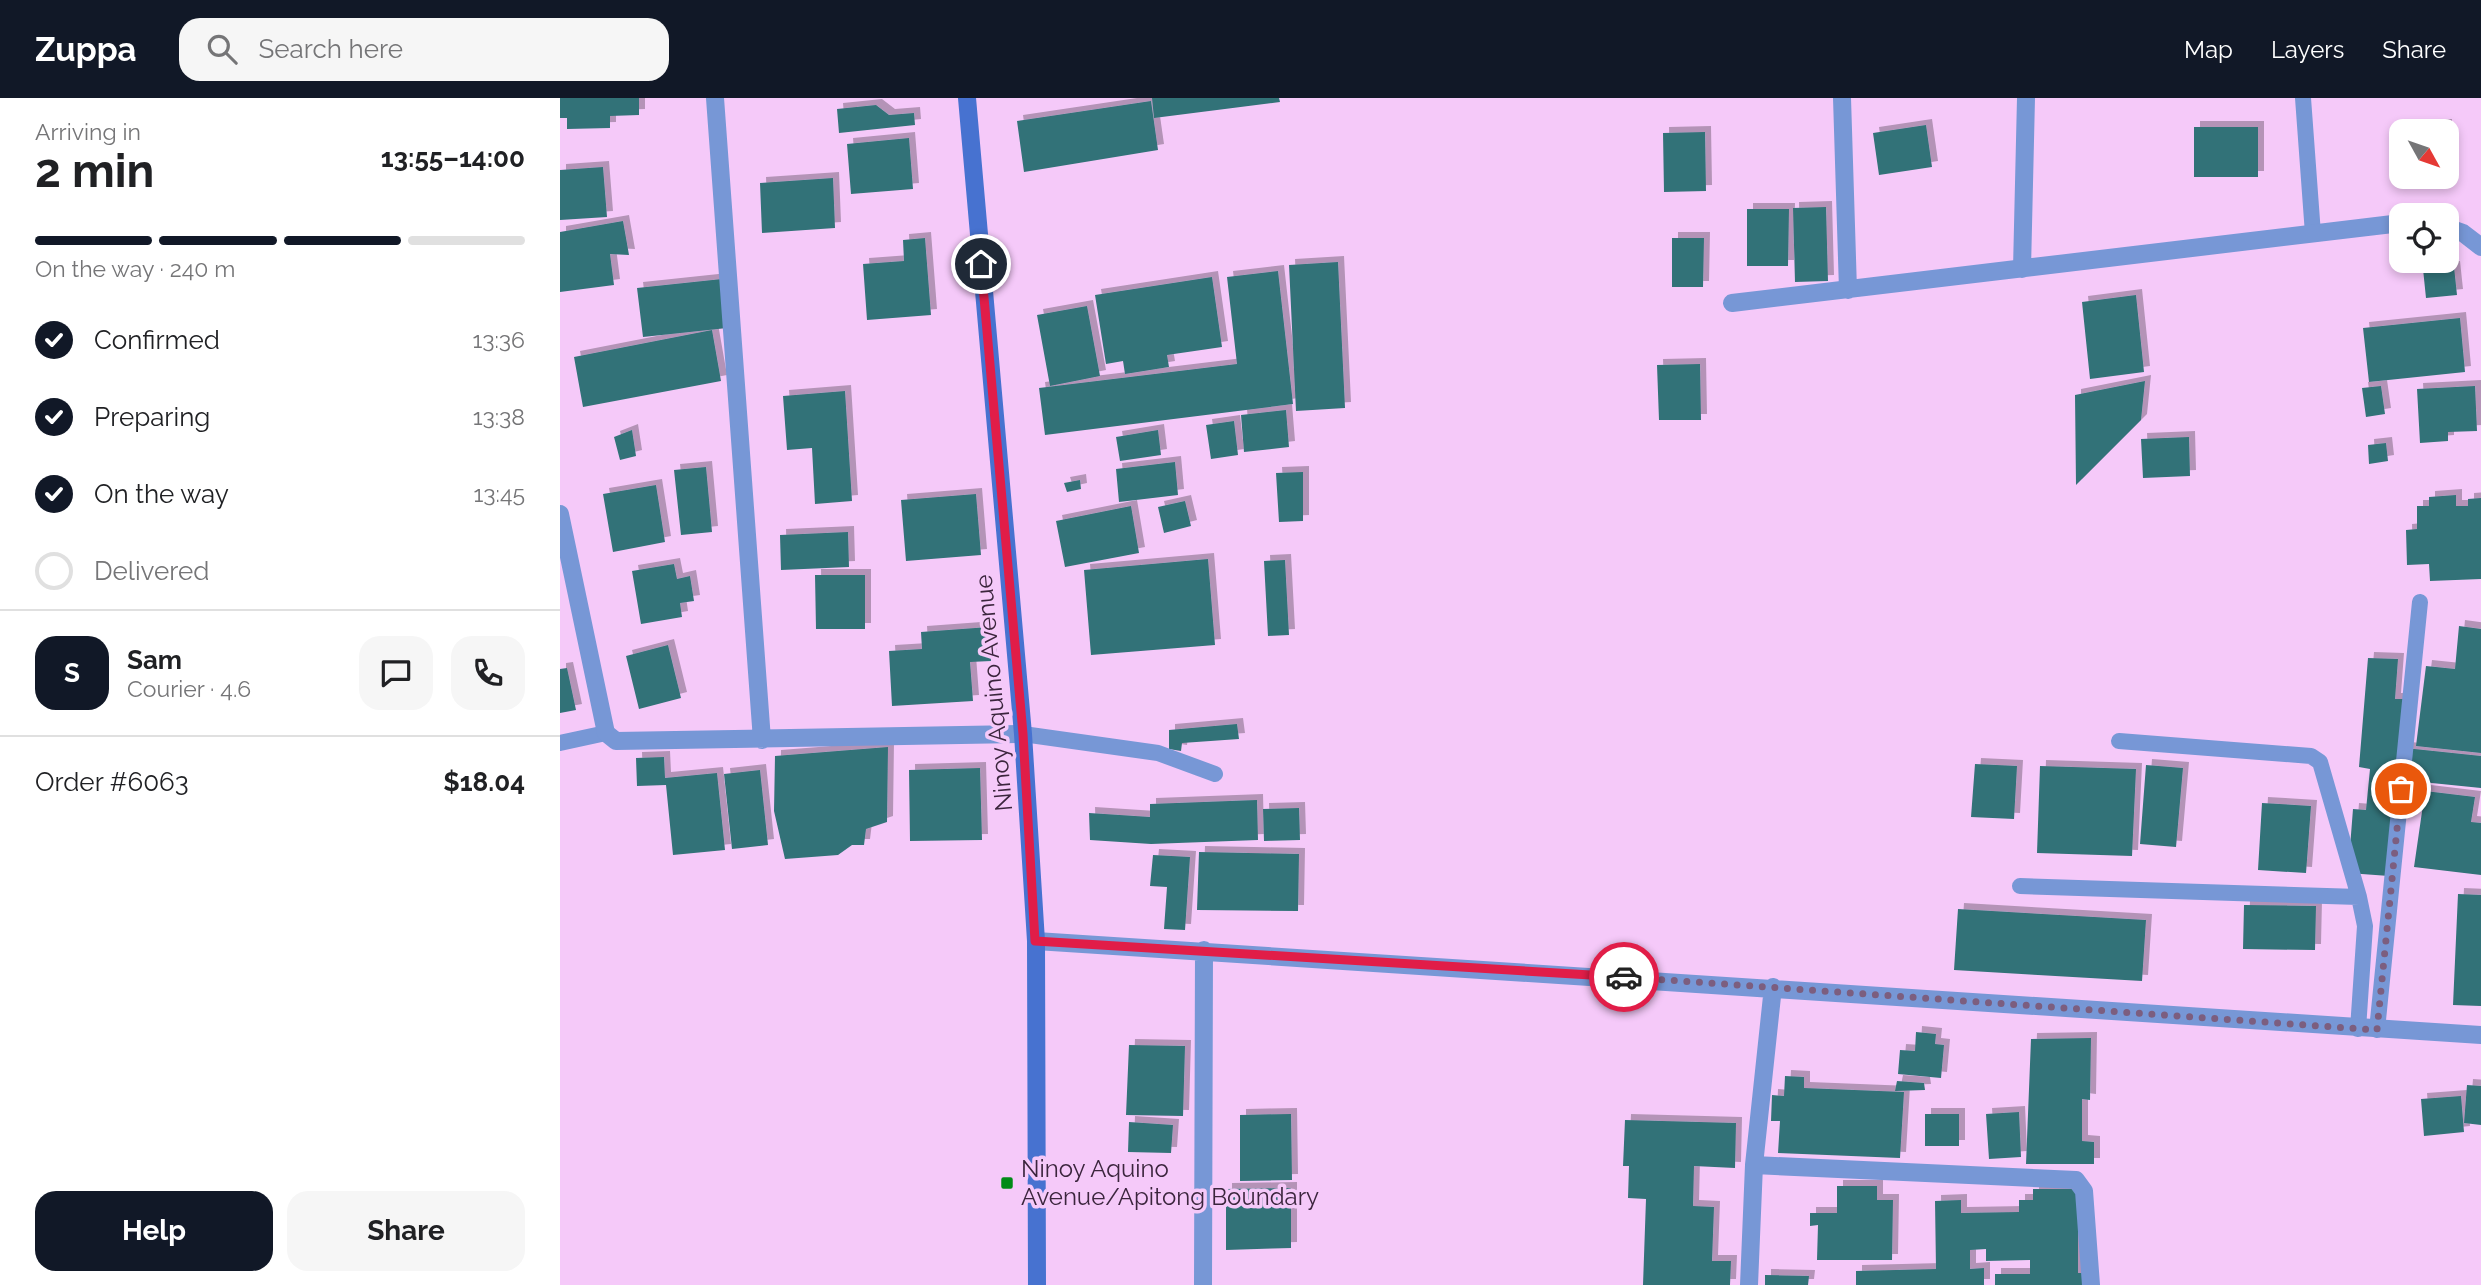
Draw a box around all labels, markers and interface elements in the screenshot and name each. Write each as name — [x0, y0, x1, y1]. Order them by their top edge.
search box — [179, 18, 669, 81]
text: Zuppa — [35, 30, 137, 69]
icon: search — [203, 30, 241, 68]
text: Search here — [259, 34, 403, 64]
text: Map — [2184, 35, 2233, 64]
text: Layers — [2271, 35, 2344, 64]
text: Share — [2382, 35, 2446, 64]
text: Arriving in — [35, 118, 141, 145]
north arrow — [2389, 119, 2459, 189]
map controls — [2389, 119, 2459, 273]
text: 13:55–14:00 — [381, 143, 525, 173]
text: 2 min — [35, 144, 154, 198]
button: locate — [2389, 203, 2459, 273]
pin — [951, 234, 1011, 294]
icon: home — [962, 245, 1000, 283]
text: On the way · 240 m — [35, 255, 235, 282]
icon: check — [35, 321, 73, 359]
text: Confirmed — [94, 325, 220, 355]
text: 13:36 — [472, 326, 525, 353]
icon: check — [35, 398, 73, 436]
text: Preparing — [94, 402, 210, 432]
text: 13:38 — [473, 403, 525, 430]
icon: check — [35, 475, 73, 513]
text: On the way — [94, 479, 229, 509]
text: 13:45 — [473, 480, 525, 507]
text: Delivered — [94, 556, 209, 586]
street label: Ninoy Aquino Avenue — [969, 574, 1018, 813]
button: chat — [359, 636, 433, 710]
button: phone — [451, 636, 525, 710]
text: Sam — [127, 645, 182, 675]
text: S — [64, 658, 80, 688]
text: Courier · 4.6 — [127, 675, 251, 702]
pin — [2371, 759, 2431, 819]
text: Order #6063 — [35, 767, 189, 797]
text: $18.04 — [443, 767, 525, 797]
icon: bag — [2382, 770, 2420, 808]
courier — [1589, 942, 1659, 1012]
icon: car — [1605, 958, 1643, 996]
place label: Ninoy Aquino Avenue/Apitong Boundary — [1021, 1154, 1319, 1211]
marker: Ninoy Aquino Avenue/Apitong Boundary — [999, 1175, 1015, 1191]
button: Help — [35, 1191, 273, 1271]
button: Share — [287, 1191, 525, 1271]

